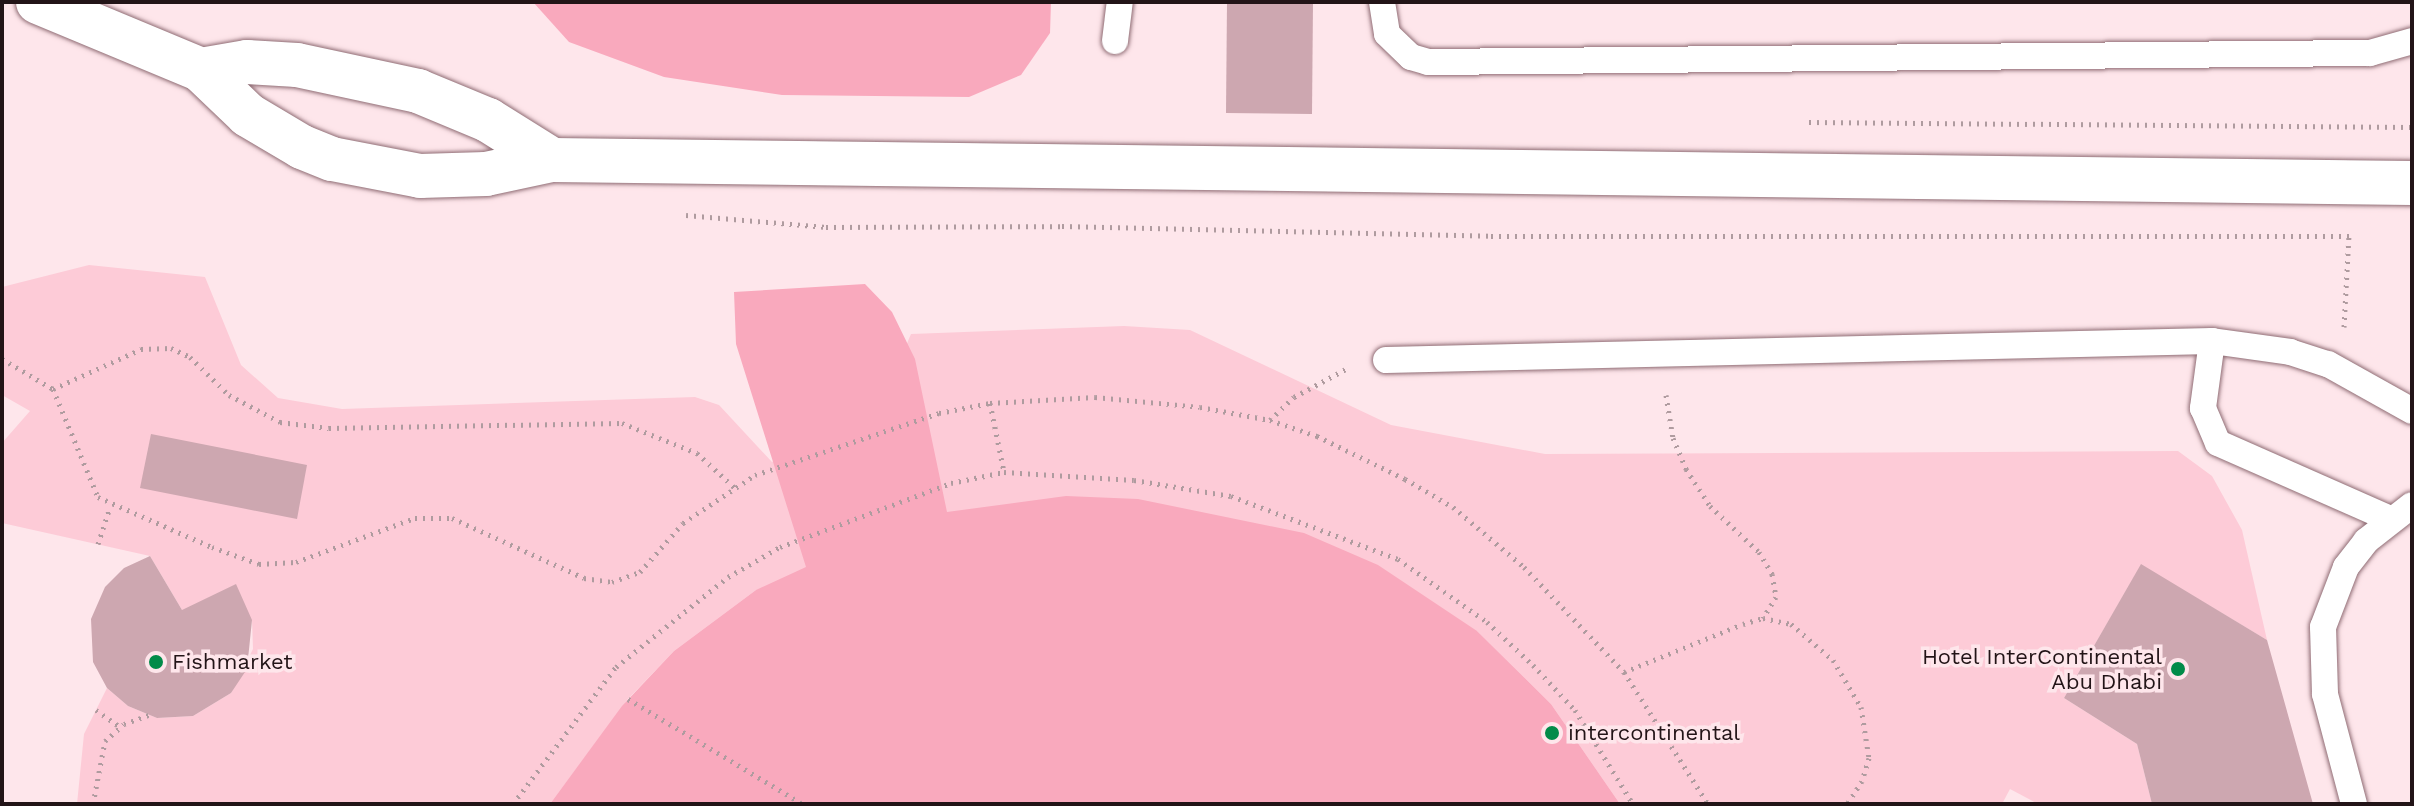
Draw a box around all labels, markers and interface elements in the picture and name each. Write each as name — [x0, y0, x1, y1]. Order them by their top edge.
place label: Hotel InterContinental Abu Dhabi — [1921, 643, 2162, 694]
place label: Fishmarket — [172, 649, 293, 675]
marker: Fishmarket — [147, 653, 165, 671]
marker: Hotel InterContinental Abu Dhabi — [2169, 660, 2187, 678]
place label: intercontinental — [1568, 720, 1740, 746]
marker: intercontinental — [1543, 724, 1561, 742]

